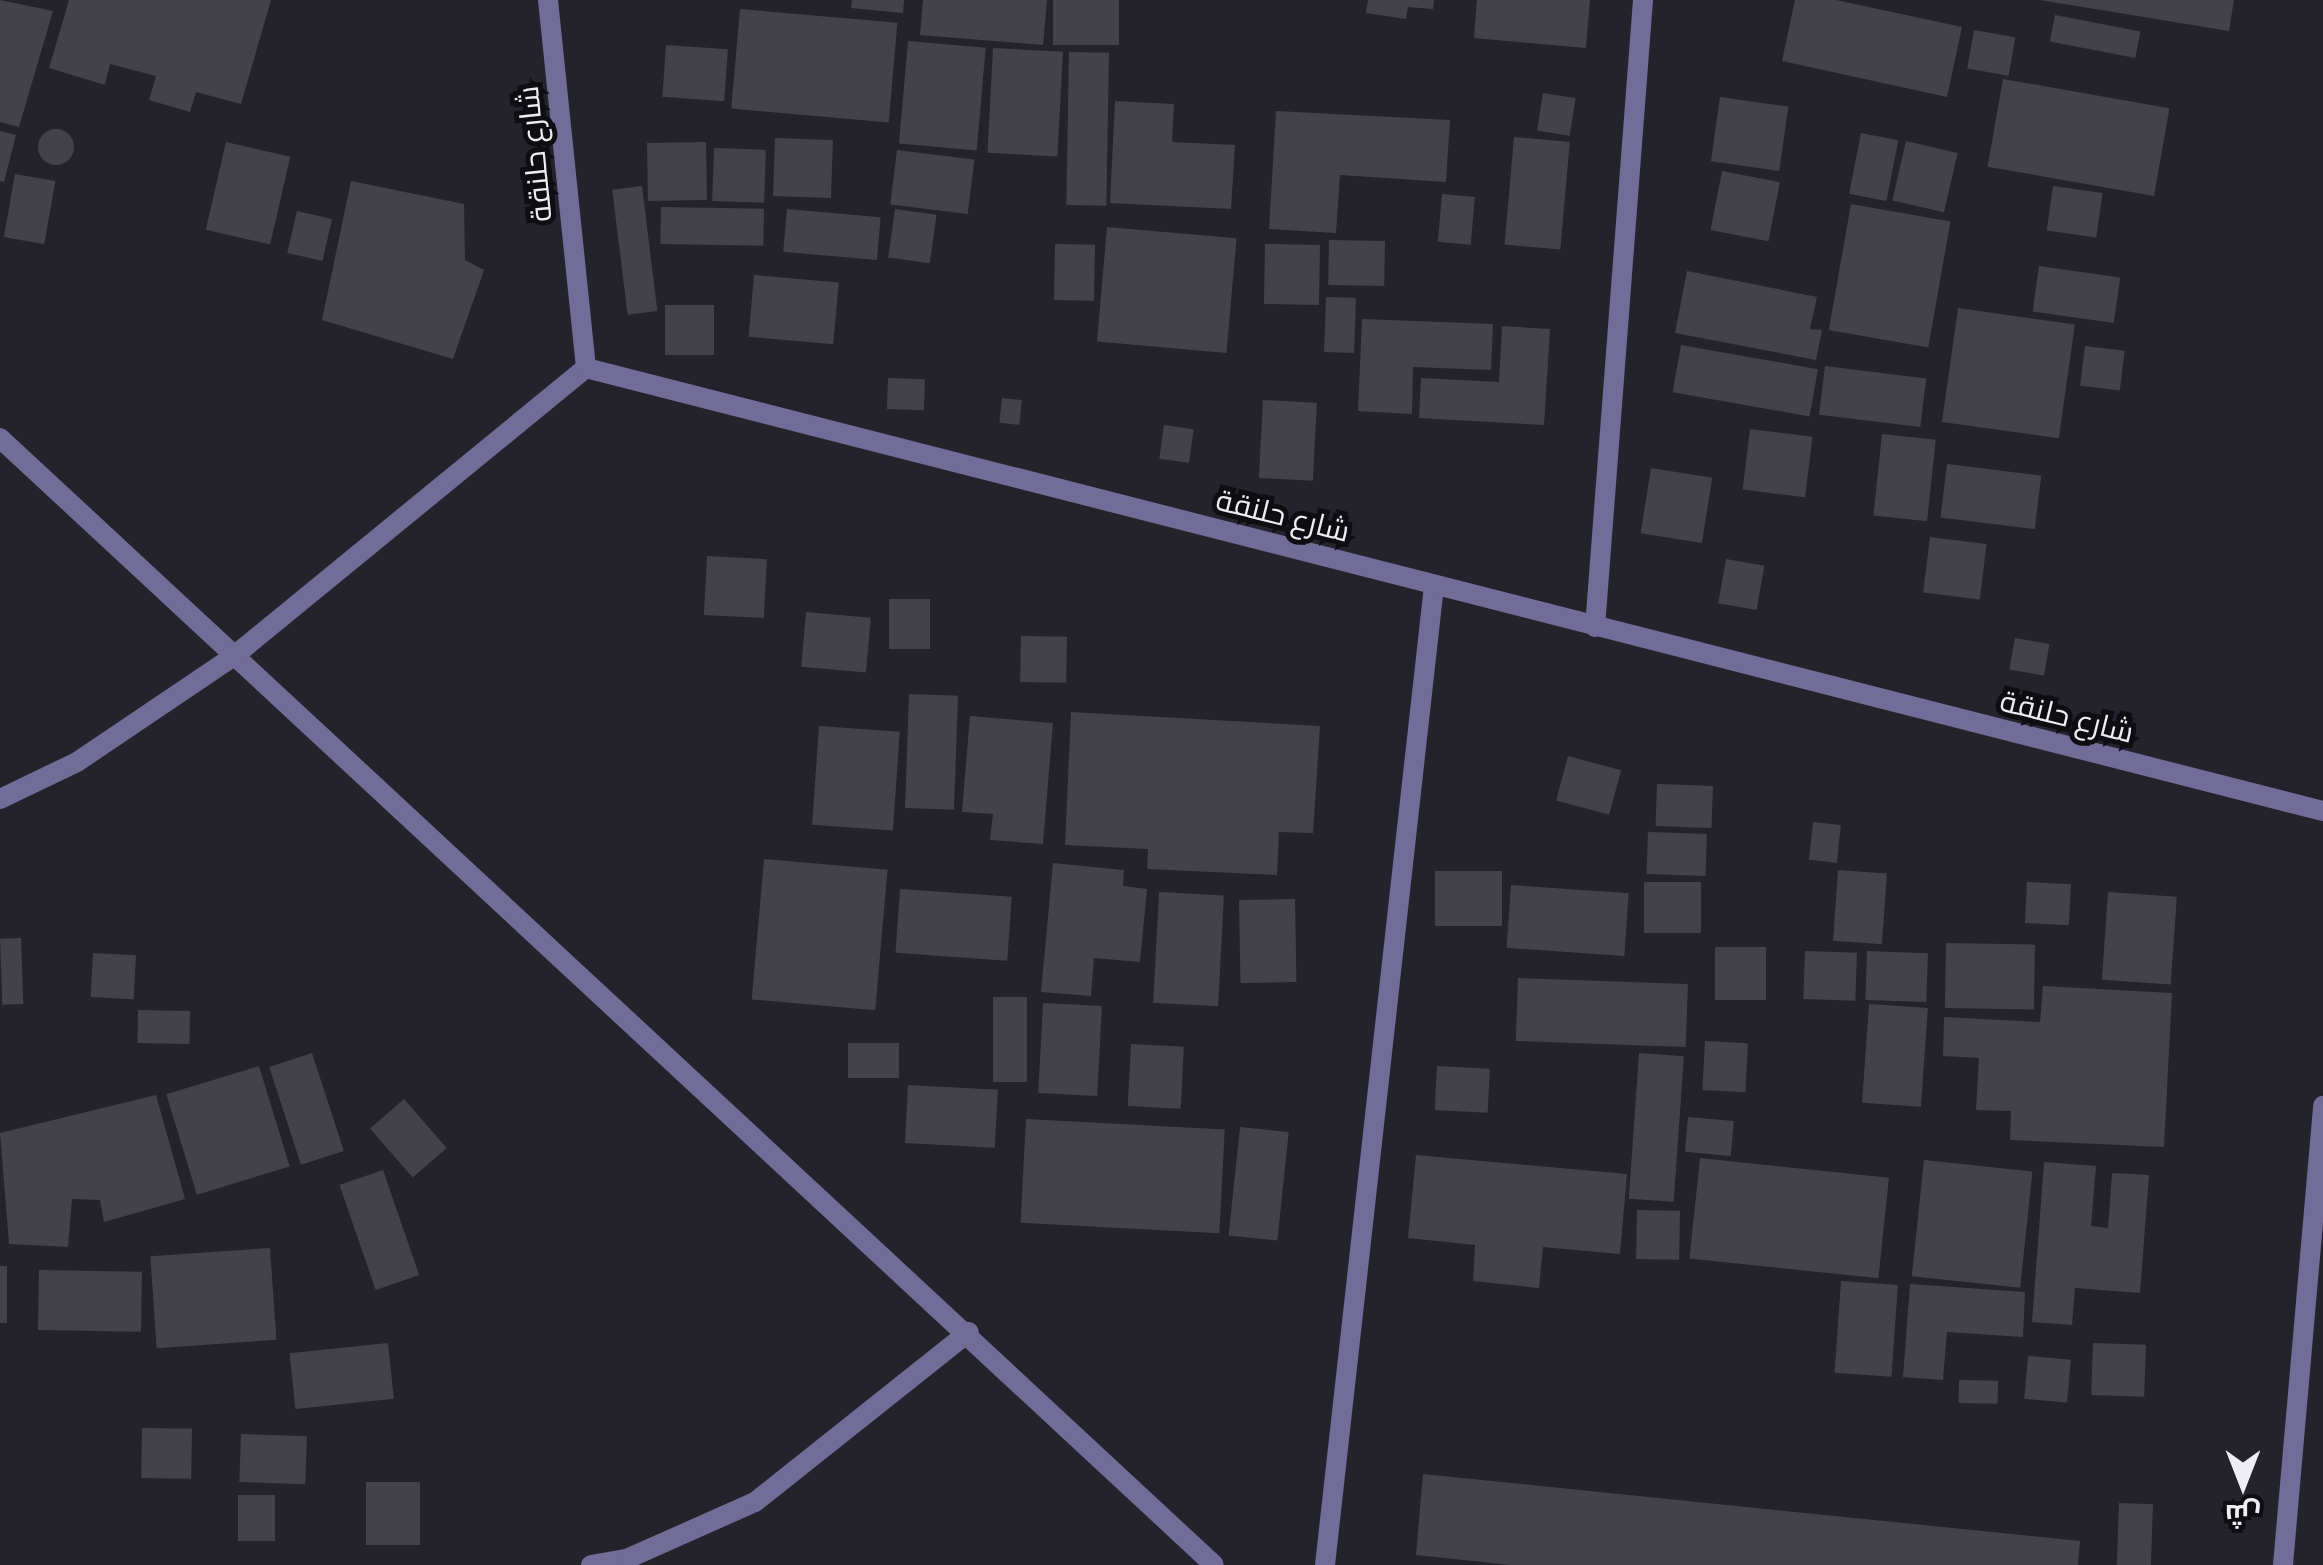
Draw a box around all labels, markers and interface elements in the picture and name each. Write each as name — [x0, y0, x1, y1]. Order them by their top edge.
street label: شارع حلنقة — [509, 84, 559, 224]
street label: شارع حلنقة — [1212, 481, 1354, 549]
street label: شارع حلنقة — [1996, 682, 2138, 750]
north arrow — [2193, 1435, 2293, 1535]
text: ش — [2225, 1499, 2261, 1532]

